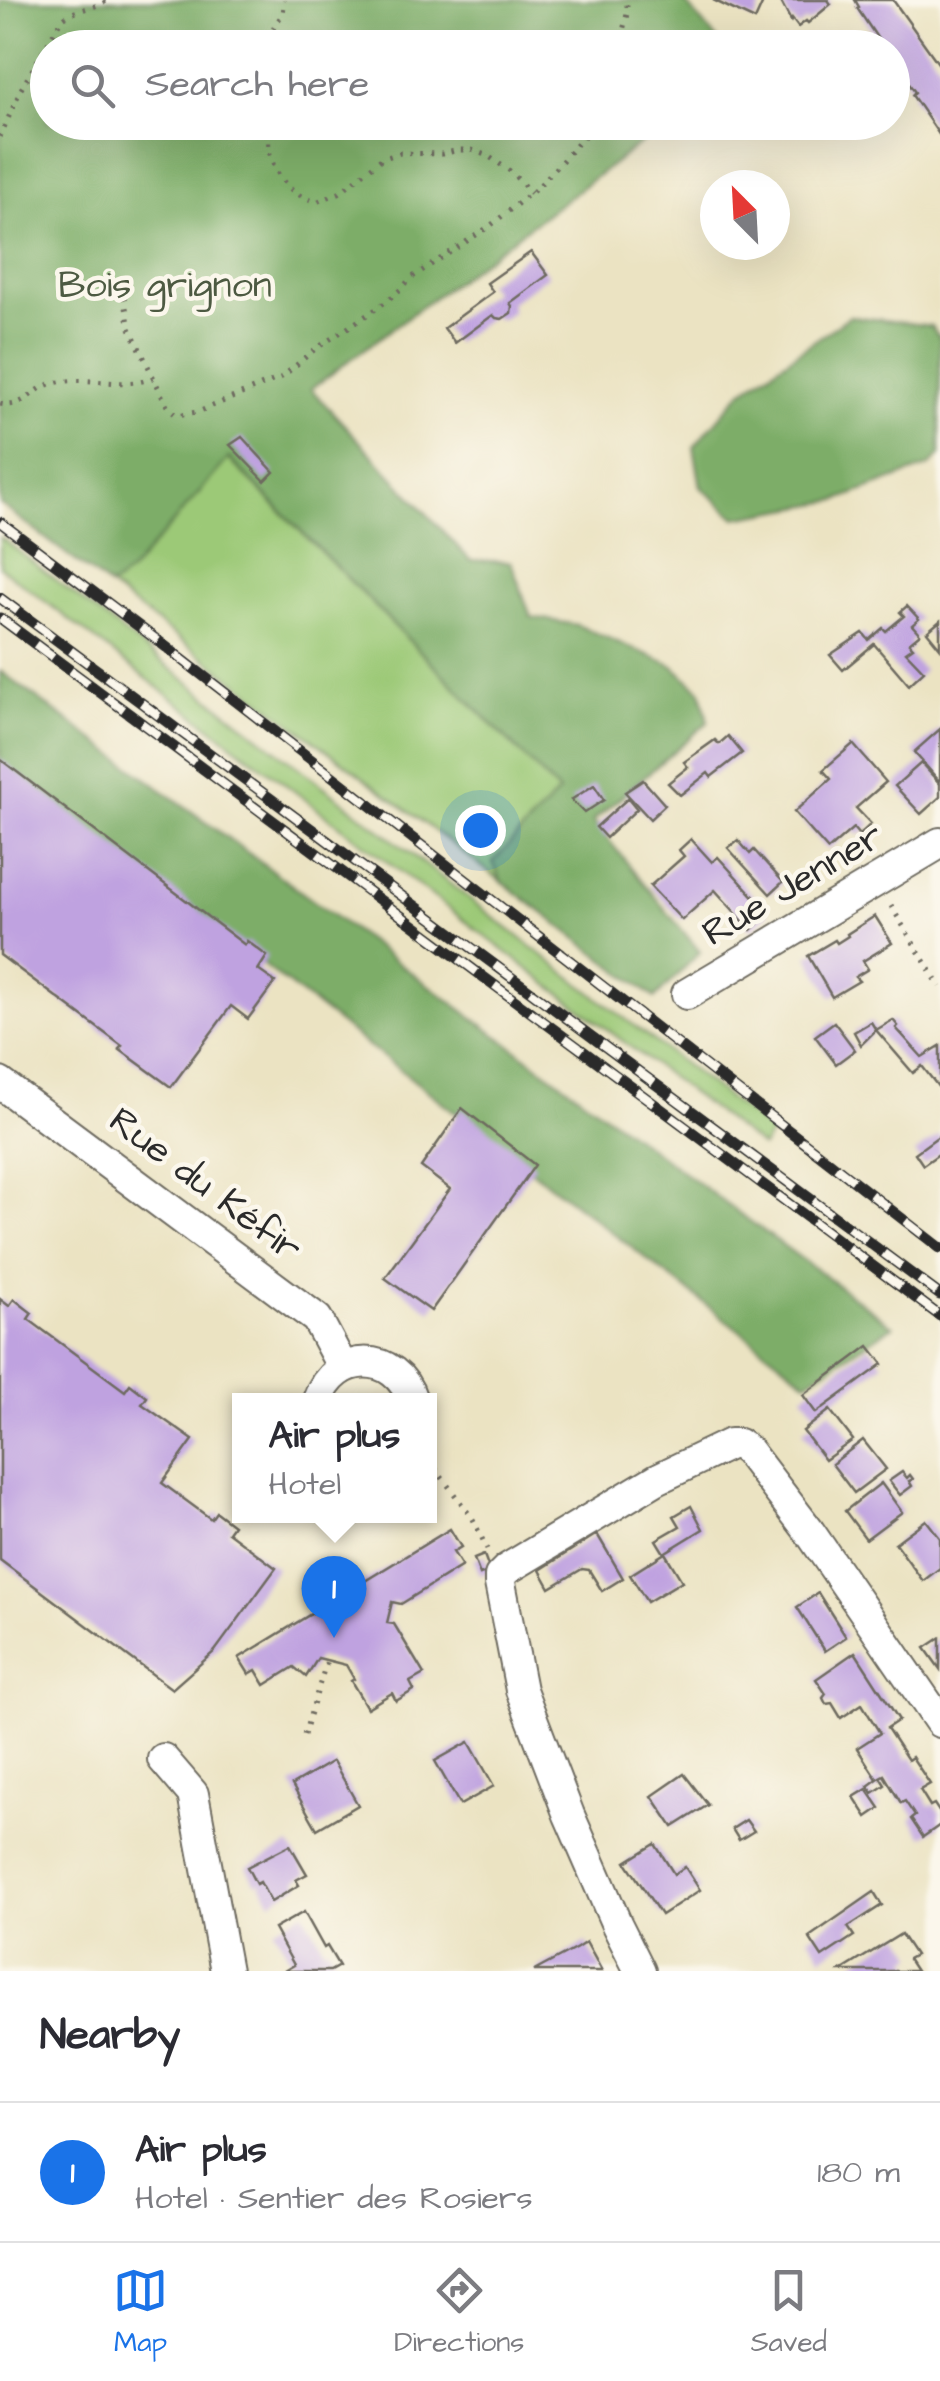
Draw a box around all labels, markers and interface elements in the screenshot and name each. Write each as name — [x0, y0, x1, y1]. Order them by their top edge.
search box — [30, 30, 910, 140]
icon: search — [65, 58, 120, 113]
text: Search here — [145, 59, 369, 111]
north arrow — [700, 170, 790, 260]
park label: Bois grignon — [58, 260, 272, 312]
your location — [455, 805, 506, 856]
street label: Rue Jenner — [693, 811, 893, 959]
street label: Rue du Kéfir — [98, 1095, 312, 1275]
popup — [232, 1393, 437, 1523]
text: Air plus — [269, 1410, 400, 1462]
text: Hotel — [269, 1462, 341, 1507]
pin: 1 — [302, 1556, 366, 1638]
text: Nearby — [40, 2007, 180, 2065]
text: Air plus — [135, 2124, 267, 2176]
text: 1 — [70, 2150, 75, 2195]
text: 180 m — [817, 2150, 900, 2195]
text: Hotel · Sentier des Rosiers — [135, 2176, 533, 2221]
tab: Map — [113, 2263, 168, 2362]
tab: Directions — [394, 2263, 524, 2362]
tab: Saved — [751, 2263, 827, 2362]

